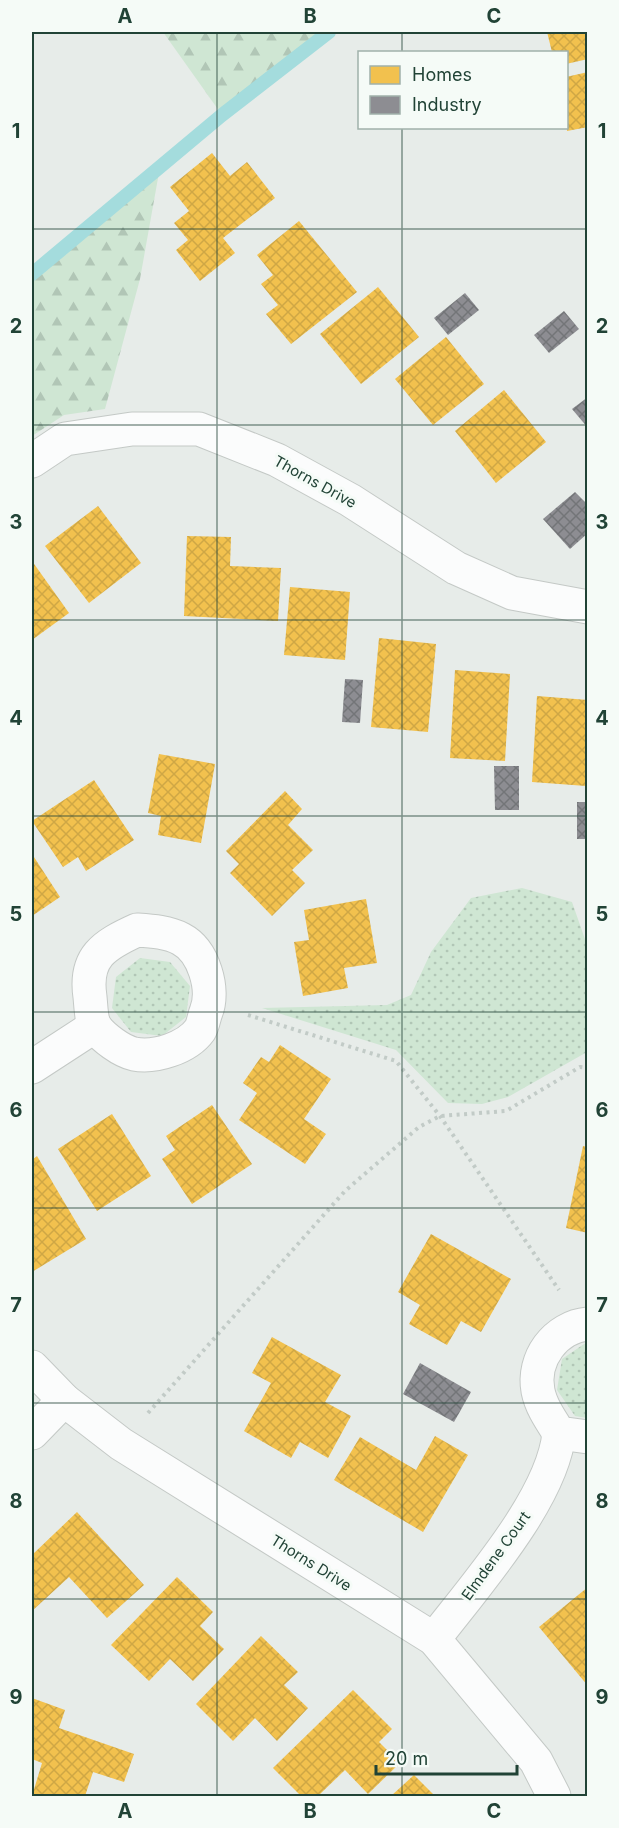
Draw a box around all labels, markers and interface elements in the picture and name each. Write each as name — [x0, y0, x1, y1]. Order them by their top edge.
text: A — [118, 4, 133, 28]
text: B — [303, 4, 317, 28]
text: C — [487, 4, 501, 28]
legend — [358, 51, 568, 129]
text: Homes — [412, 64, 472, 85]
text: Industry — [412, 94, 482, 115]
text: 1 — [12, 119, 20, 143]
text: 1 — [598, 119, 606, 143]
text: 2 — [10, 314, 22, 338]
text: 2 — [596, 314, 608, 338]
street label: Thorns Drive — [271, 451, 360, 512]
text: 3 — [10, 510, 22, 534]
text: 3 — [596, 510, 608, 534]
text: 4 — [9, 706, 23, 730]
text: 4 — [595, 706, 609, 730]
text: 5 — [10, 902, 22, 926]
text: 5 — [596, 902, 608, 926]
text: 6 — [10, 1098, 23, 1122]
text: 6 — [596, 1098, 609, 1122]
text: 7 — [10, 1293, 22, 1317]
text: 7 — [596, 1293, 608, 1317]
text: 8 — [9, 1489, 23, 1513]
text: 8 — [595, 1489, 609, 1513]
street label: Elmdene Court — [457, 1508, 534, 1604]
street label: Thorns Drive — [267, 1530, 355, 1595]
text: 9 — [10, 1685, 23, 1709]
text: 9 — [596, 1685, 609, 1709]
scale bar — [376, 1738, 517, 1776]
text: 20 m — [385, 1748, 428, 1769]
text: A — [118, 1799, 133, 1823]
text: B — [303, 1799, 317, 1823]
text: C — [487, 1799, 501, 1823]

